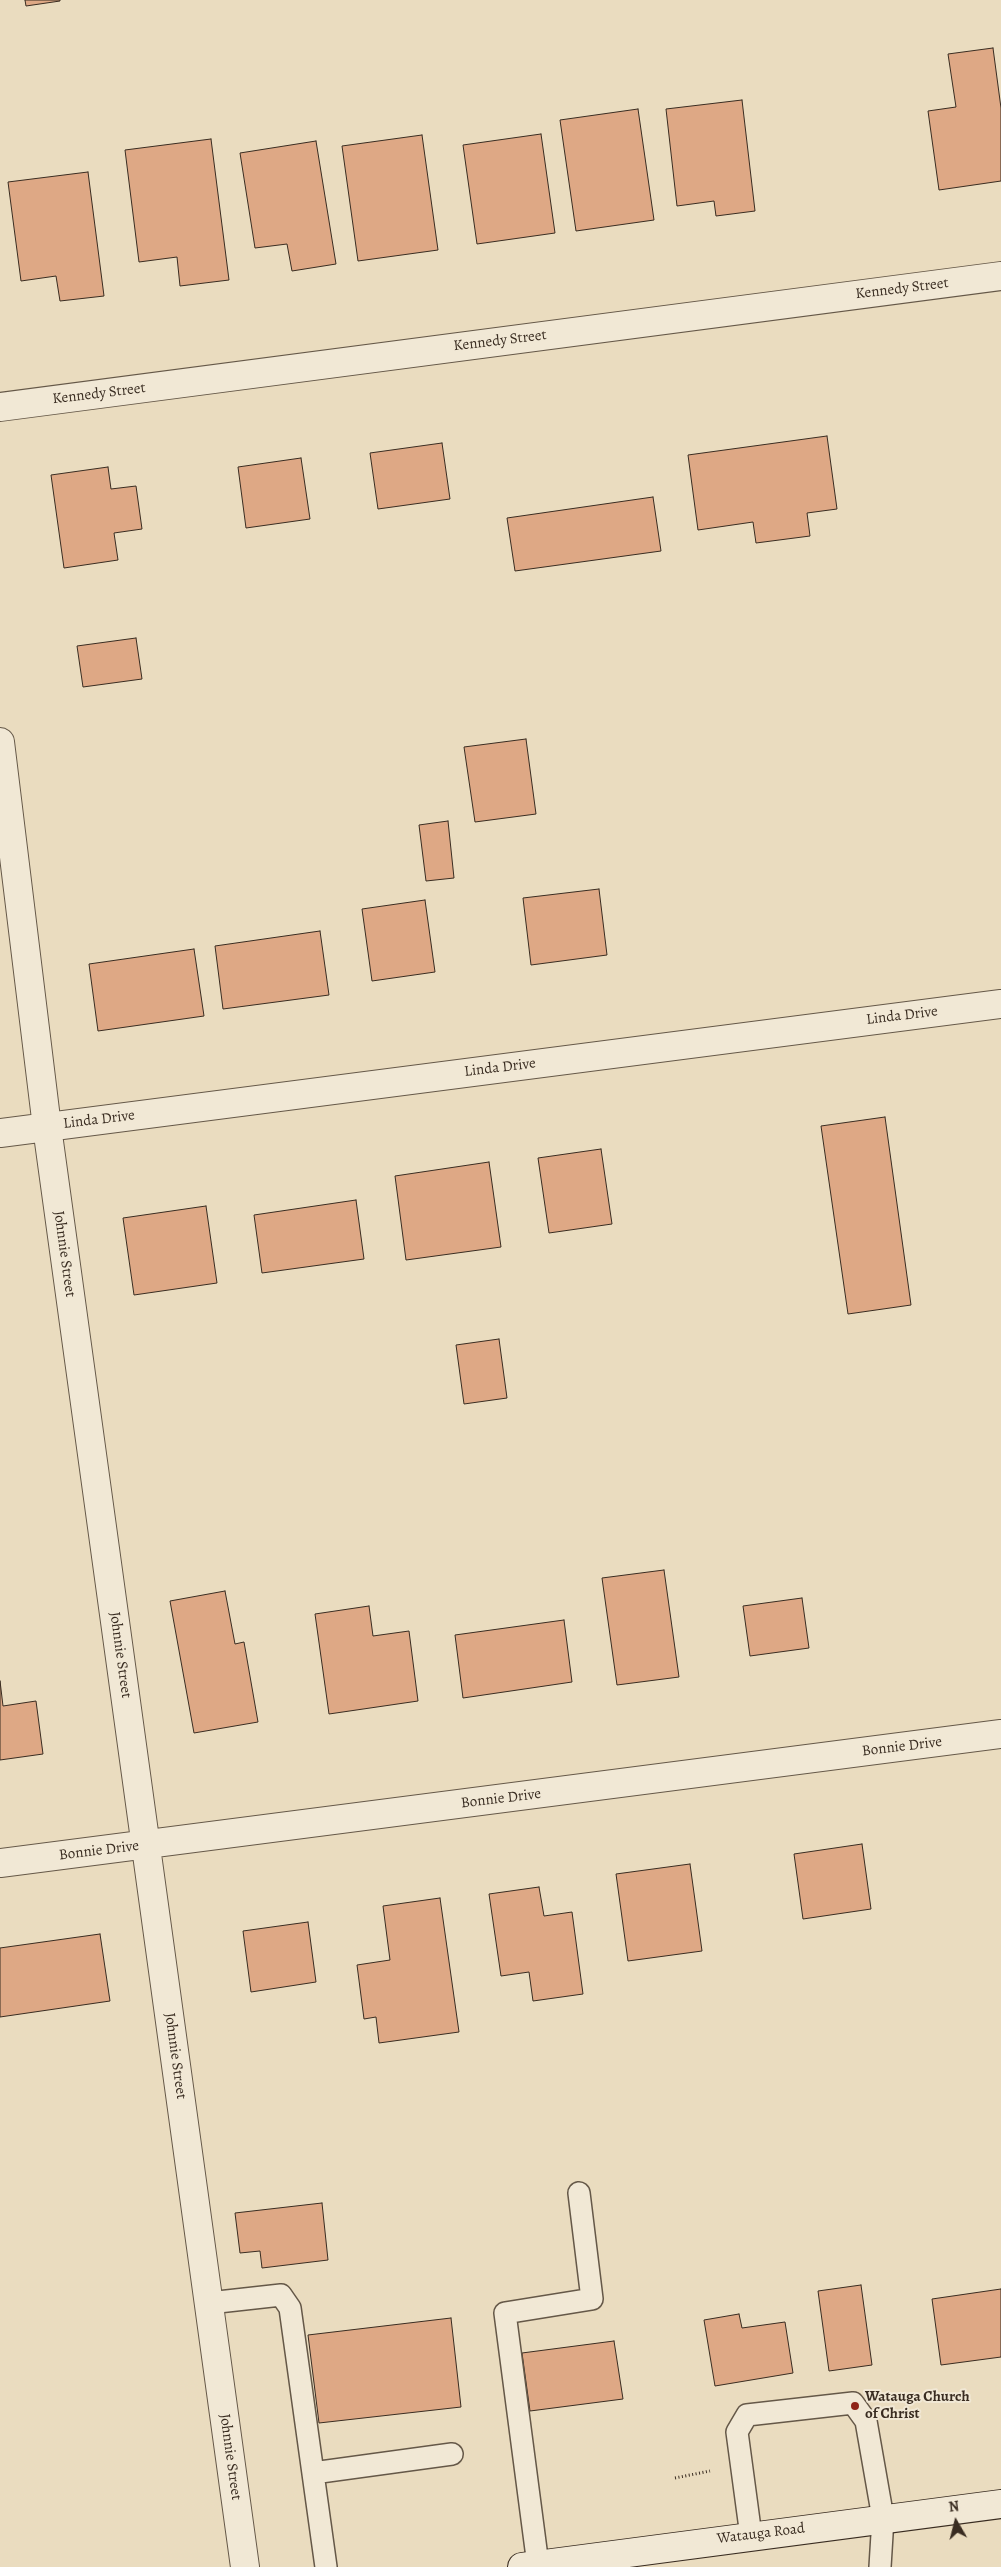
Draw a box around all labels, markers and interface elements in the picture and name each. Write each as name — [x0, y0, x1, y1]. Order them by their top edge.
street label: Kennedy Street — [855, 274, 949, 304]
street label: Kennedy Street — [453, 326, 547, 356]
street label: Kennedy Street — [52, 379, 146, 409]
street label: Linda Drive — [865, 1003, 939, 1029]
street label: Linda Drive — [463, 1055, 537, 1081]
street label: Linda Drive — [62, 1107, 136, 1133]
street label: Johnnie Street — [49, 1210, 79, 1298]
street label: Johnnie Street — [105, 1611, 135, 1699]
street label: Bonnie Drive — [861, 1733, 943, 1761]
street label: Bonnie Drive — [460, 1785, 542, 1813]
street label: Bonnie Drive — [58, 1837, 140, 1865]
street label: Johnnie Street — [160, 2012, 190, 2100]
place label: Watauga Church of Christ — [865, 2388, 970, 2423]
marker: Watauga Church of Christ — [849, 2400, 861, 2412]
street label: Johnnie Street — [215, 2413, 245, 2501]
north arrow — [931, 2497, 981, 2547]
text: N — [947, 2497, 960, 2517]
street label: Watauga Road — [716, 2520, 806, 2548]

